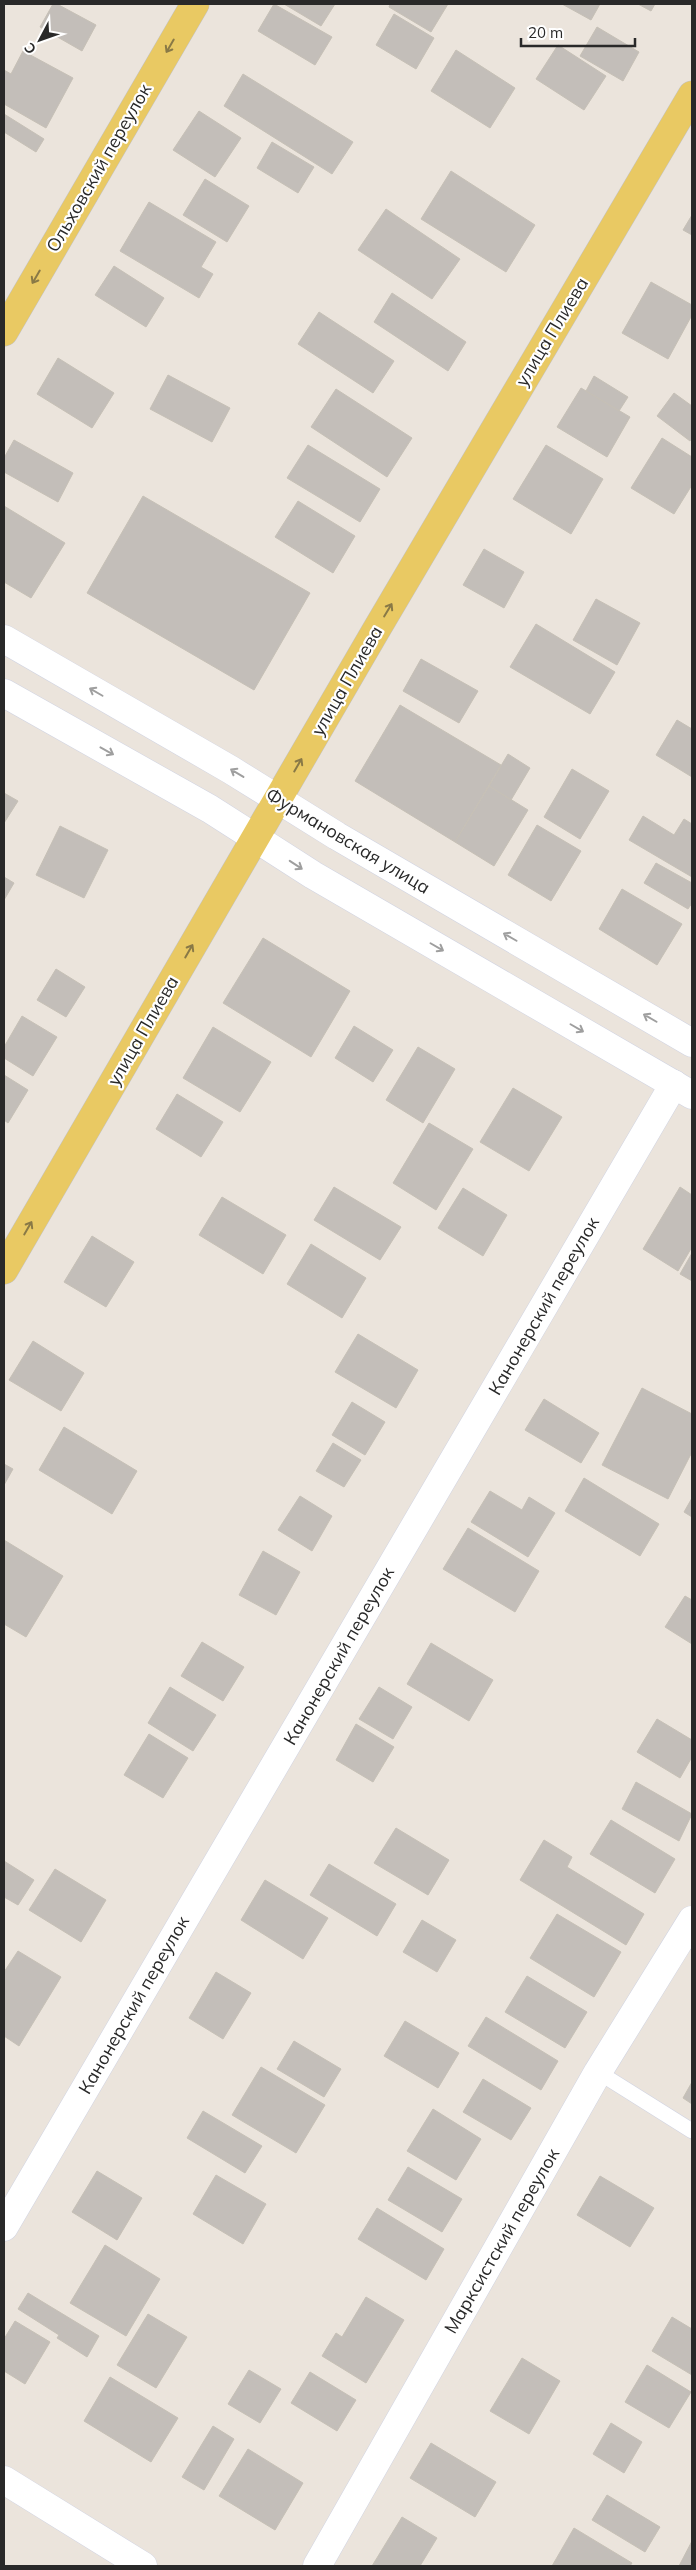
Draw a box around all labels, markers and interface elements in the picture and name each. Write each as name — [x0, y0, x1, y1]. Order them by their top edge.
north arrow — [15, 15, 65, 65]
scale bar — [521, 15, 635, 47]
text: 20 m — [528, 23, 563, 42]
one-way arrow — [165, 38, 175, 52]
text: С — [20, 39, 40, 58]
street label: Ольховский переулок — [41, 79, 156, 256]
one-way arrow — [30, 269, 40, 284]
street label: улица Плиева — [510, 273, 593, 390]
one-way arrow — [384, 603, 394, 617]
street label: улица Плиева — [306, 622, 387, 740]
one-way arrow — [88, 687, 103, 697]
one-way arrow — [100, 746, 114, 756]
one-way arrow — [293, 759, 303, 773]
one-way arrow — [230, 768, 244, 778]
street label: Фурмановская улица — [262, 782, 435, 899]
one-way arrow — [289, 860, 303, 870]
one-way arrow — [503, 931, 517, 941]
one-way arrow — [429, 942, 444, 952]
one-way arrow — [185, 944, 195, 959]
street label: улица Плиева — [102, 972, 183, 1090]
one-way arrow — [644, 1013, 658, 1023]
one-way arrow — [570, 1024, 584, 1034]
street label: Канонерский переулок — [483, 1212, 604, 1399]
one-way arrow — [24, 1221, 34, 1235]
street label: Канонерский переулок — [278, 1562, 399, 1749]
street label: Канонерский переулок — [73, 1911, 194, 2098]
street label: Марксистский переулок — [439, 2144, 564, 2338]

